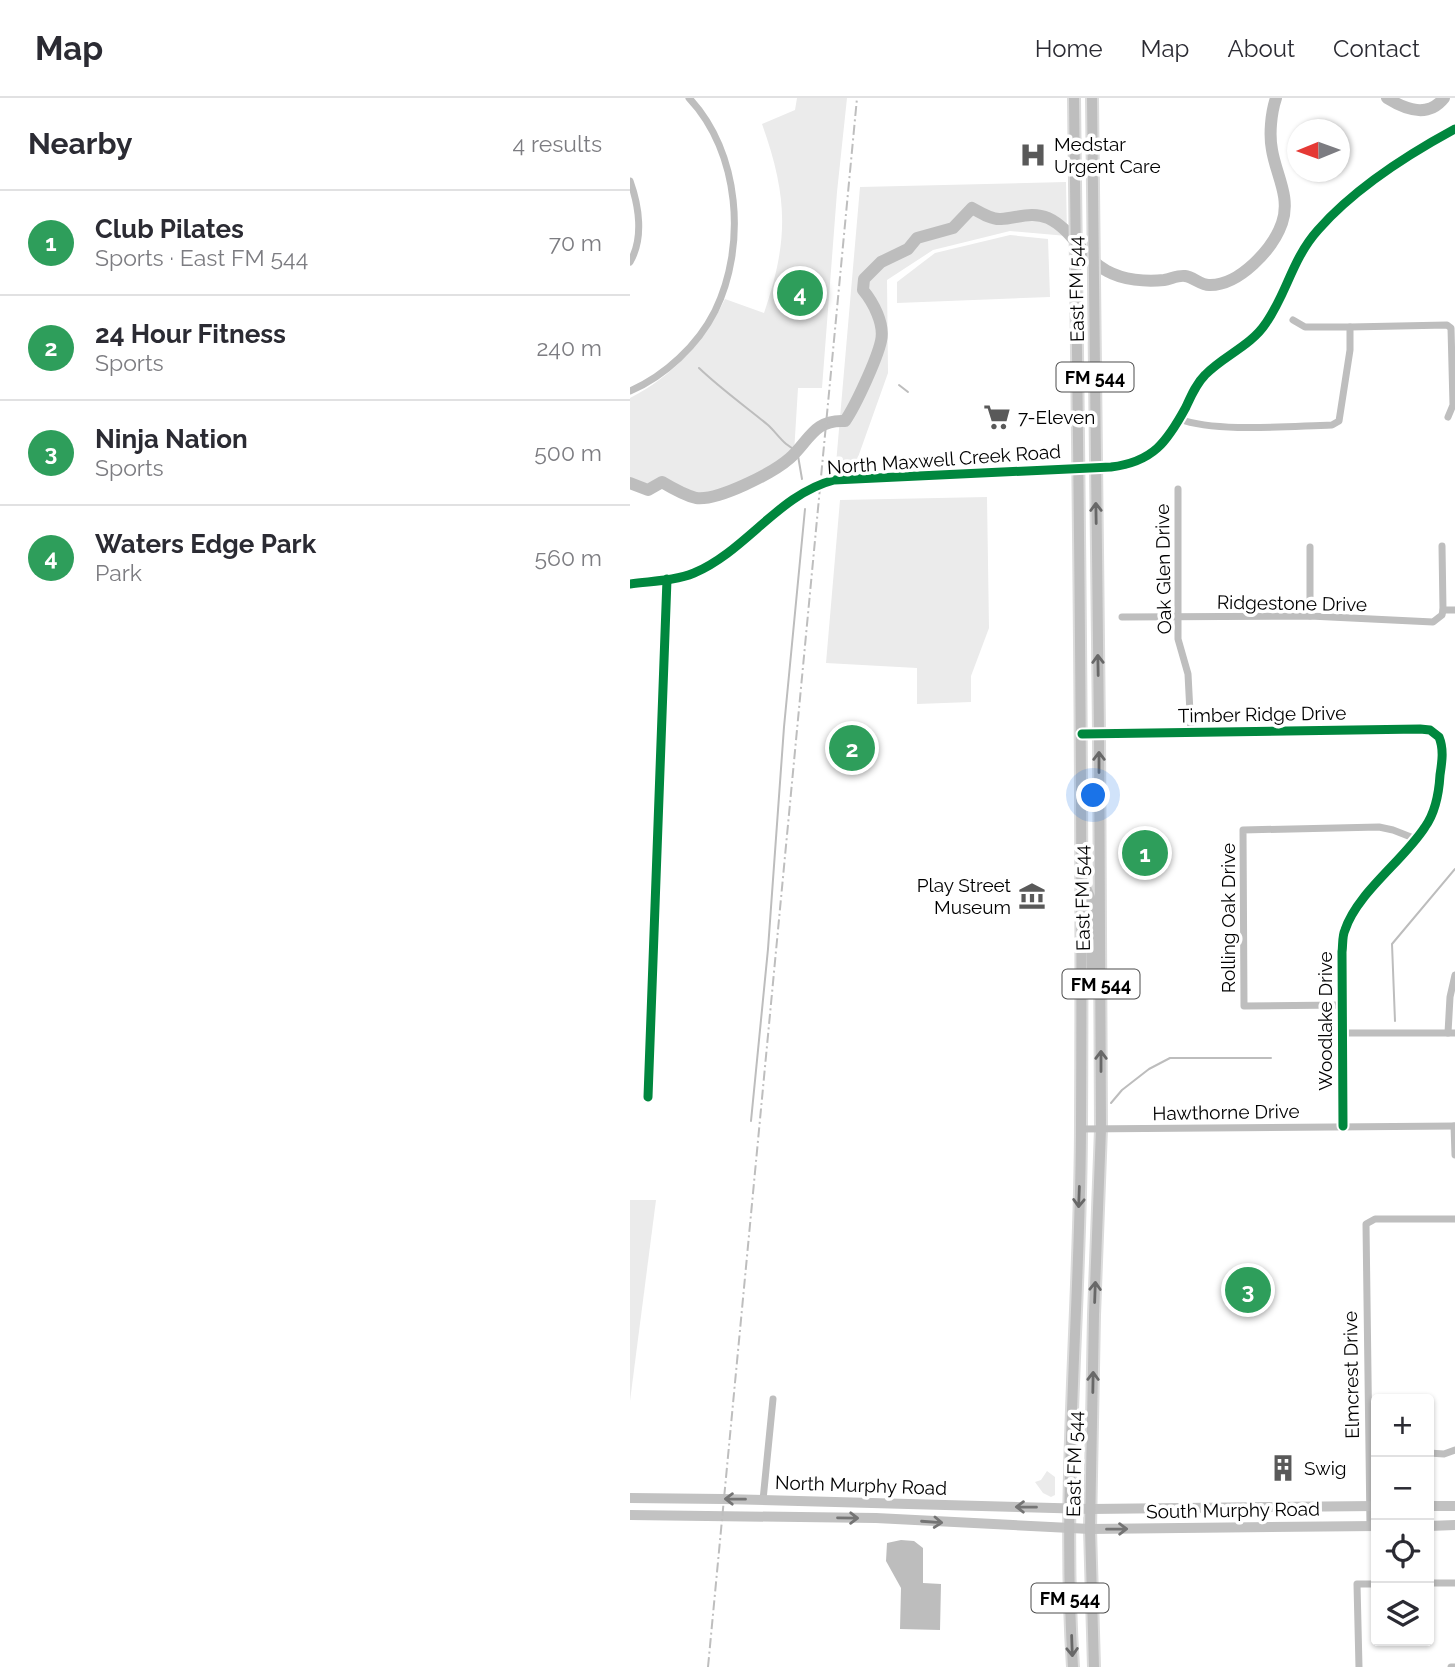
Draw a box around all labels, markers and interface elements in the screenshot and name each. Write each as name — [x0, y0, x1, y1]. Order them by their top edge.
text: Map — [35, 29, 103, 68]
text: Home — [1035, 34, 1103, 63]
text: Map — [1141, 34, 1189, 63]
text: About — [1227, 34, 1295, 63]
text: Contact — [1333, 34, 1420, 63]
north arrow — [1287, 119, 1350, 182]
text: Nearby — [28, 126, 132, 161]
text: 4 results — [513, 130, 602, 157]
place label: Medstar Urgent Care — [1054, 133, 1161, 177]
hospital icon: Medstar Urgent Care — [1018, 140, 1048, 170]
text: Club Pilates — [95, 214, 244, 244]
text: 1 — [45, 229, 57, 256]
text: 70 m — [549, 229, 602, 256]
street label: East FM 544 — [1064, 236, 1088, 342]
text: Sports · East FM 544 — [95, 244, 308, 271]
pin: 4 — [777, 267, 823, 319]
text: 24 Hour Fitness — [95, 319, 286, 349]
text: 2 — [45, 334, 57, 361]
text: 240 m — [536, 334, 602, 361]
text: Sports — [95, 349, 164, 376]
road number: FM 544 — [1056, 362, 1134, 391]
supermarket icon: 7-Eleven — [982, 402, 1012, 432]
place label: 7-Eleven — [1018, 406, 1095, 428]
text: Ninja Nation — [95, 424, 248, 454]
text: 3 — [45, 439, 57, 466]
text: 500 m — [534, 439, 602, 466]
street label: North Maxwell Creek Road — [826, 440, 1062, 478]
text: Sports — [95, 454, 164, 481]
one-way arrow — [1089, 501, 1103, 524]
street label: Oak Glen Drive — [1151, 503, 1175, 635]
text: Waters Edge Park — [95, 529, 316, 559]
text: 4 — [44, 544, 58, 571]
text: 560 m — [535, 544, 602, 571]
text: Park — [95, 559, 142, 586]
street label: Ridgestone Drive — [1217, 591, 1367, 615]
one-way arrow — [1092, 654, 1105, 677]
street label: Timber Ridge Drive — [1178, 702, 1346, 726]
pin: 2 — [829, 722, 875, 774]
one-way arrow — [1092, 751, 1106, 774]
your location — [1076, 778, 1110, 812]
pin: 1 — [1122, 827, 1168, 879]
street label: Rolling Oak Drive — [1217, 843, 1239, 993]
street label: East FM 544 — [1070, 845, 1094, 951]
place label: Play Street Museum — [917, 874, 1012, 918]
museum icon: Play Street Museum — [1017, 881, 1047, 911]
street label: Woodlake Drive — [1314, 951, 1336, 1091]
road number: FM 544 — [1063, 970, 1140, 998]
one-way arrow — [1094, 1050, 1108, 1073]
street label: Hawthorne Drive — [1152, 1100, 1300, 1124]
one-way arrow — [1072, 1186, 1085, 1209]
pin: 3 — [1225, 1264, 1271, 1316]
one-way arrow — [1088, 1281, 1101, 1304]
street label: Elmcrest Drive — [1339, 1311, 1363, 1439]
one-way arrow — [1086, 1371, 1100, 1394]
map controls — [1371, 1394, 1434, 1646]
button: + — [1371, 1394, 1434, 1457]
street label: East FM 544 — [1062, 1411, 1086, 1517]
building icon: Swig — [1268, 1453, 1298, 1483]
place label: Swig — [1304, 1457, 1347, 1479]
button: − — [1371, 1457, 1434, 1520]
street label: North Murphy Road — [775, 1471, 947, 1499]
one-way arrow — [723, 1492, 746, 1506]
street label: South Murphy Road — [1146, 1497, 1320, 1523]
one-way arrow — [1015, 1500, 1038, 1514]
one-way arrow — [837, 1511, 860, 1524]
one-way arrow — [921, 1516, 943, 1529]
button: locate — [1371, 1520, 1434, 1583]
one-way arrow — [1105, 1522, 1128, 1536]
road number: FM 544 — [1032, 1583, 1108, 1612]
button: layers — [1371, 1583, 1434, 1646]
one-way arrow — [1065, 1634, 1078, 1657]

